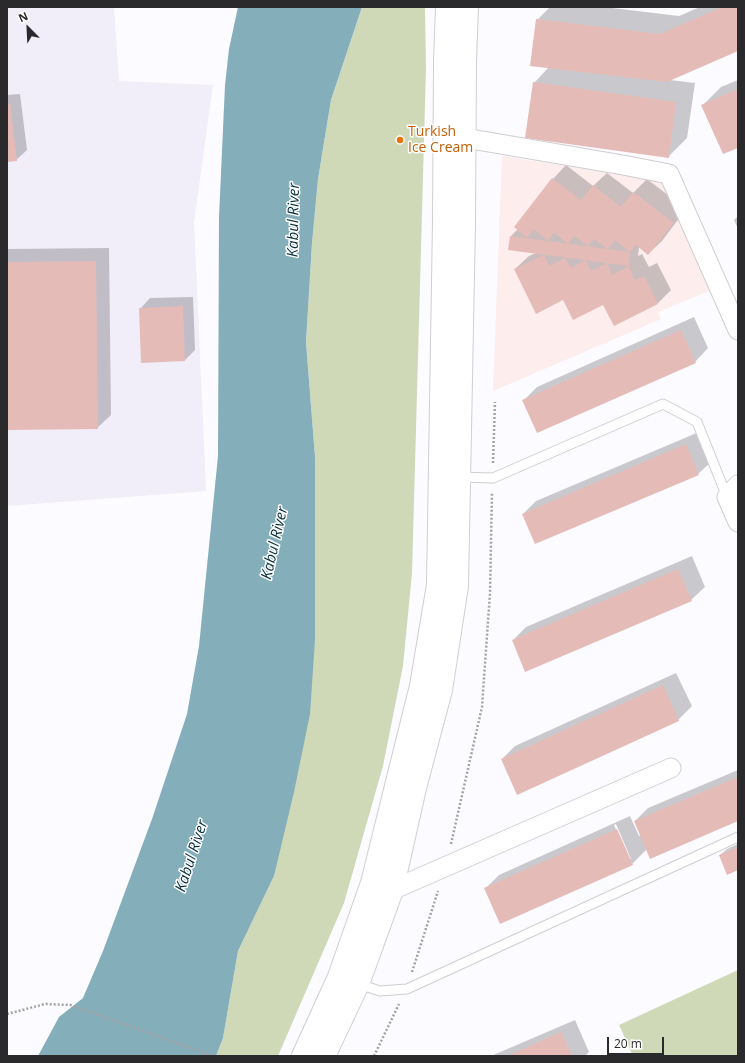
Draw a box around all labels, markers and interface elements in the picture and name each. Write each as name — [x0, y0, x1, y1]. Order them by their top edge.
north arrow — [8, 8, 48, 48]
text: N — [16, 8, 30, 25]
place label: Turkish Ice Cream — [408, 124, 473, 156]
marker: Turkish Ice Cream — [395, 135, 405, 145]
water label: Kabul River — [284, 183, 304, 257]
water label: Kabul River — [258, 505, 292, 581]
water label: Kabul River — [172, 818, 212, 894]
scale bar — [609, 1029, 666, 1055]
text: 20 m — [614, 1035, 642, 1052]

